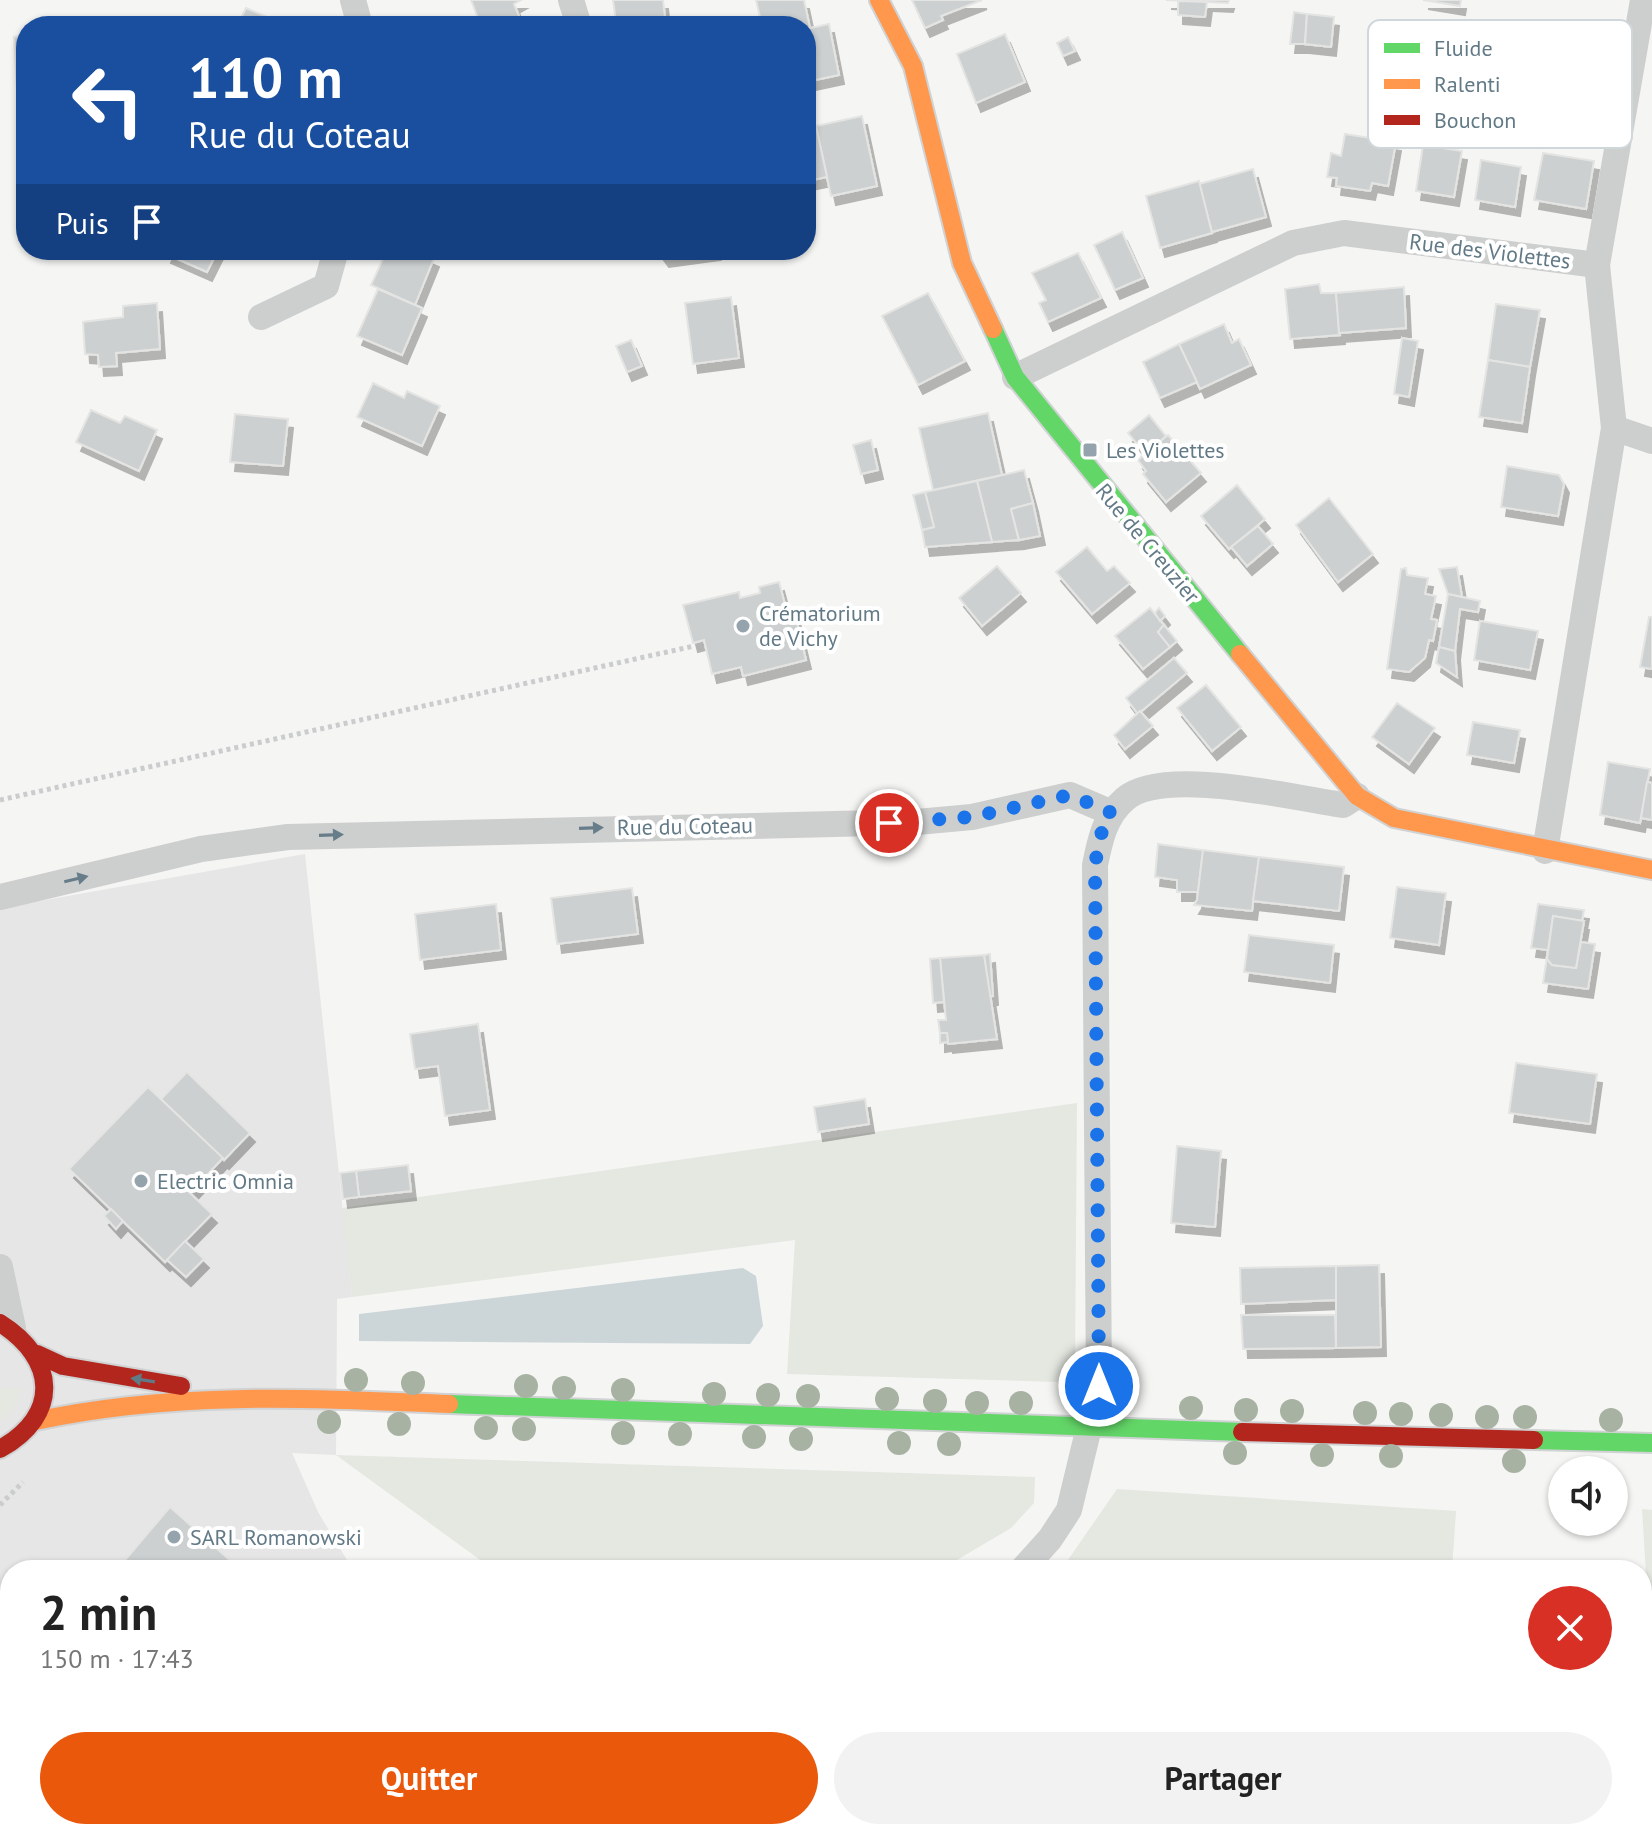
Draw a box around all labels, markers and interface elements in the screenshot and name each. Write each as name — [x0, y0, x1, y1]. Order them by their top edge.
legend — [1368, 20, 1632, 148]
text: Fluide — [1434, 34, 1493, 62]
text: 110 m — [188, 41, 343, 113]
icon: left — [56, 48, 160, 152]
text: Ralenti — [1434, 70, 1501, 98]
text: Bouchon — [1434, 106, 1516, 134]
text: Rue du Coteau — [188, 111, 411, 158]
icon: arrive — [125, 200, 169, 244]
text: Puis — [56, 203, 109, 242]
street label: Rue des Violettes — [1408, 227, 1572, 275]
place label: Les Violettes — [1106, 436, 1225, 464]
marker: Les Violettes — [1081, 441, 1099, 459]
street label: Rue de Creuzier — [1090, 477, 1207, 609]
place label: Crématorium de Vichy — [759, 599, 881, 652]
marker: Crématorium de Vichy — [734, 617, 752, 635]
pin — [855, 789, 923, 857]
icon: arrive — [867, 801, 911, 845]
street label: Rue du Coteau — [617, 811, 753, 841]
one-way arrow — [579, 822, 604, 835]
one-way arrow — [319, 829, 344, 842]
one-way arrow — [63, 872, 88, 884]
place label: Electric Omnia — [157, 1167, 294, 1195]
marker: Electric Omnia — [132, 1172, 150, 1190]
position arrow — [1057, 1344, 1141, 1428]
one-way arrow — [130, 1373, 155, 1386]
map controls — [1548, 1456, 1628, 1536]
button: sound — [1548, 1456, 1628, 1536]
place label: SARL Romanowski — [190, 1523, 362, 1551]
marker: SARL Romanowski — [165, 1528, 183, 1546]
text: 2 min — [40, 1581, 157, 1643]
button: close — [1528, 1586, 1612, 1670]
text: 150 m · 17:43 — [40, 1642, 194, 1675]
button: Quitter — [40, 1732, 818, 1824]
button: Partager — [834, 1732, 1612, 1824]

